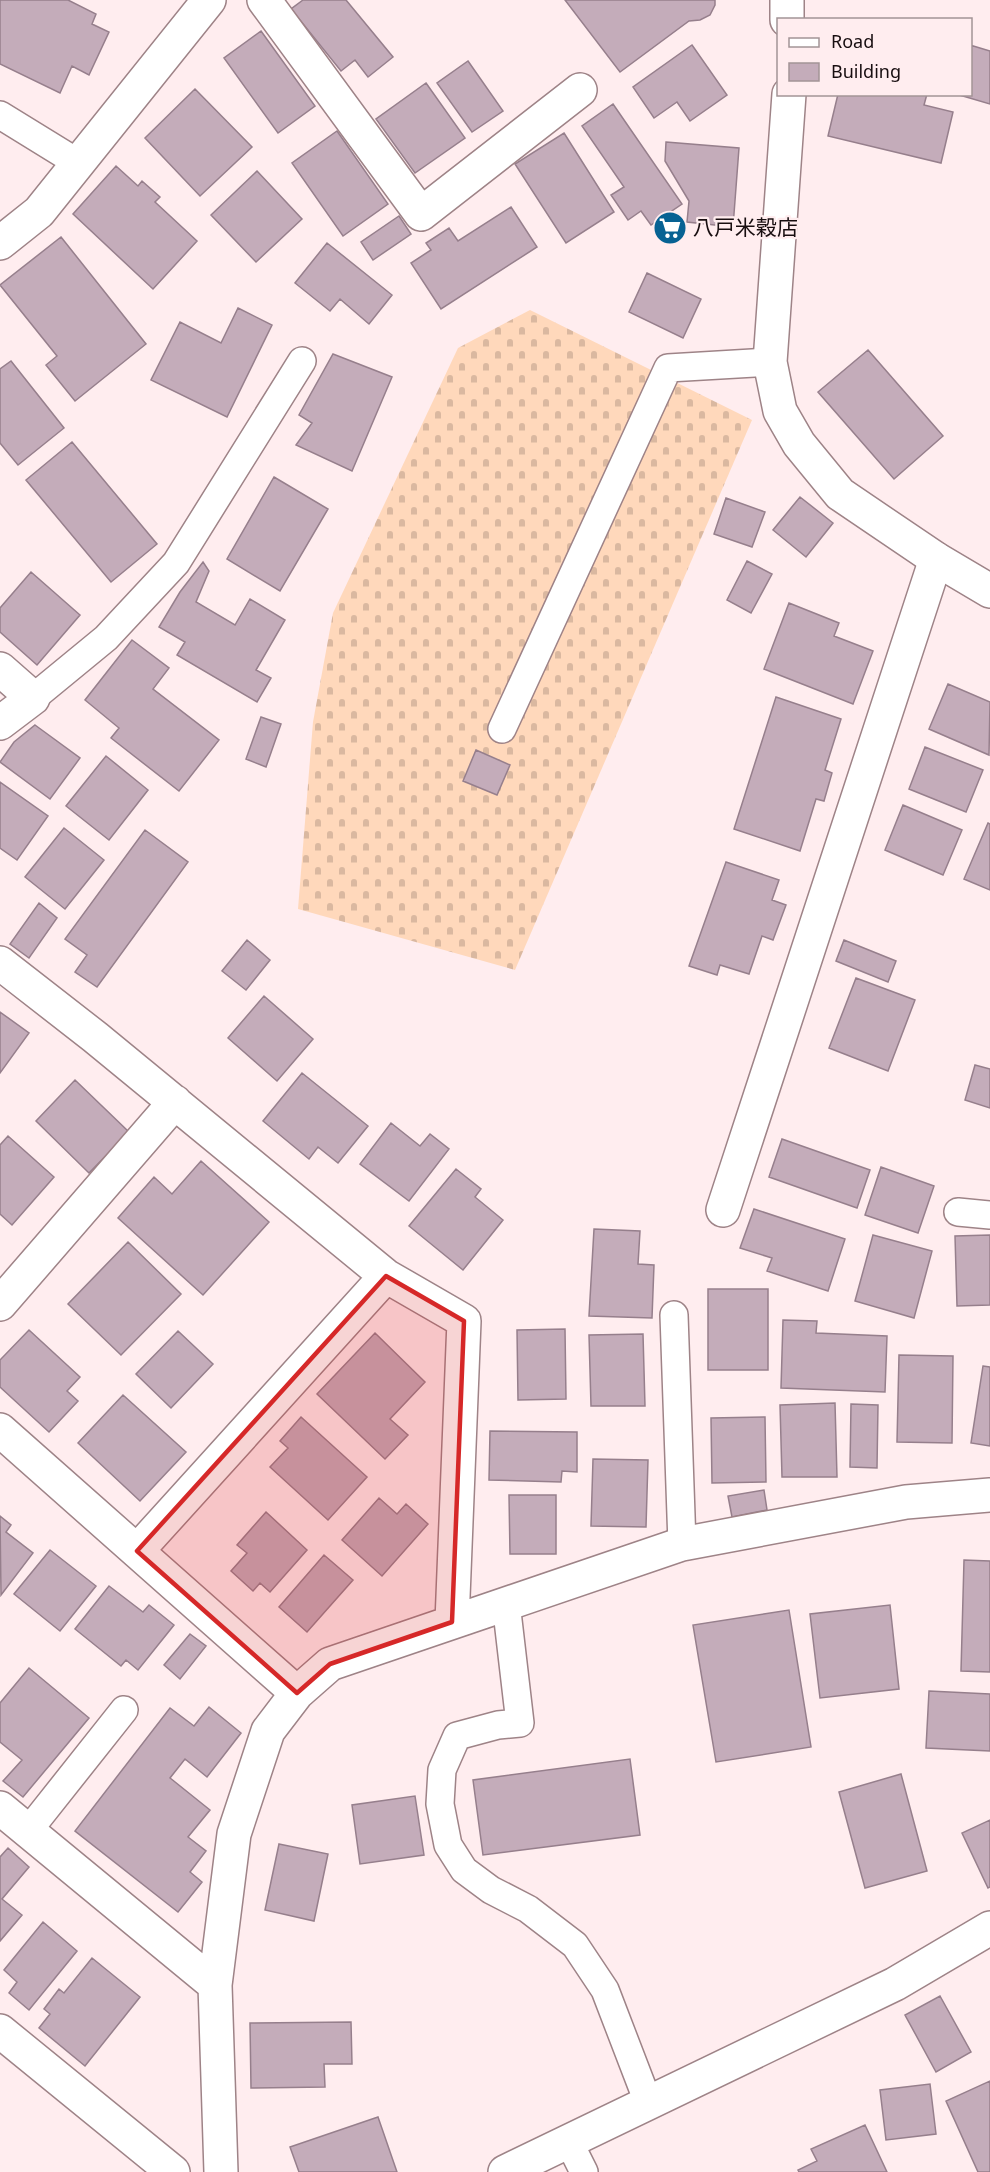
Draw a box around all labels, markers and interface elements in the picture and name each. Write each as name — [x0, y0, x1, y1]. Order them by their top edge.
legend — [777, 18, 972, 96]
text: Road — [831, 29, 874, 53]
text: Building — [831, 59, 901, 83]
supermarket icon: 八戸米穀店 — [652, 210, 688, 246]
place label: 八戸米穀店 — [693, 213, 798, 241]

